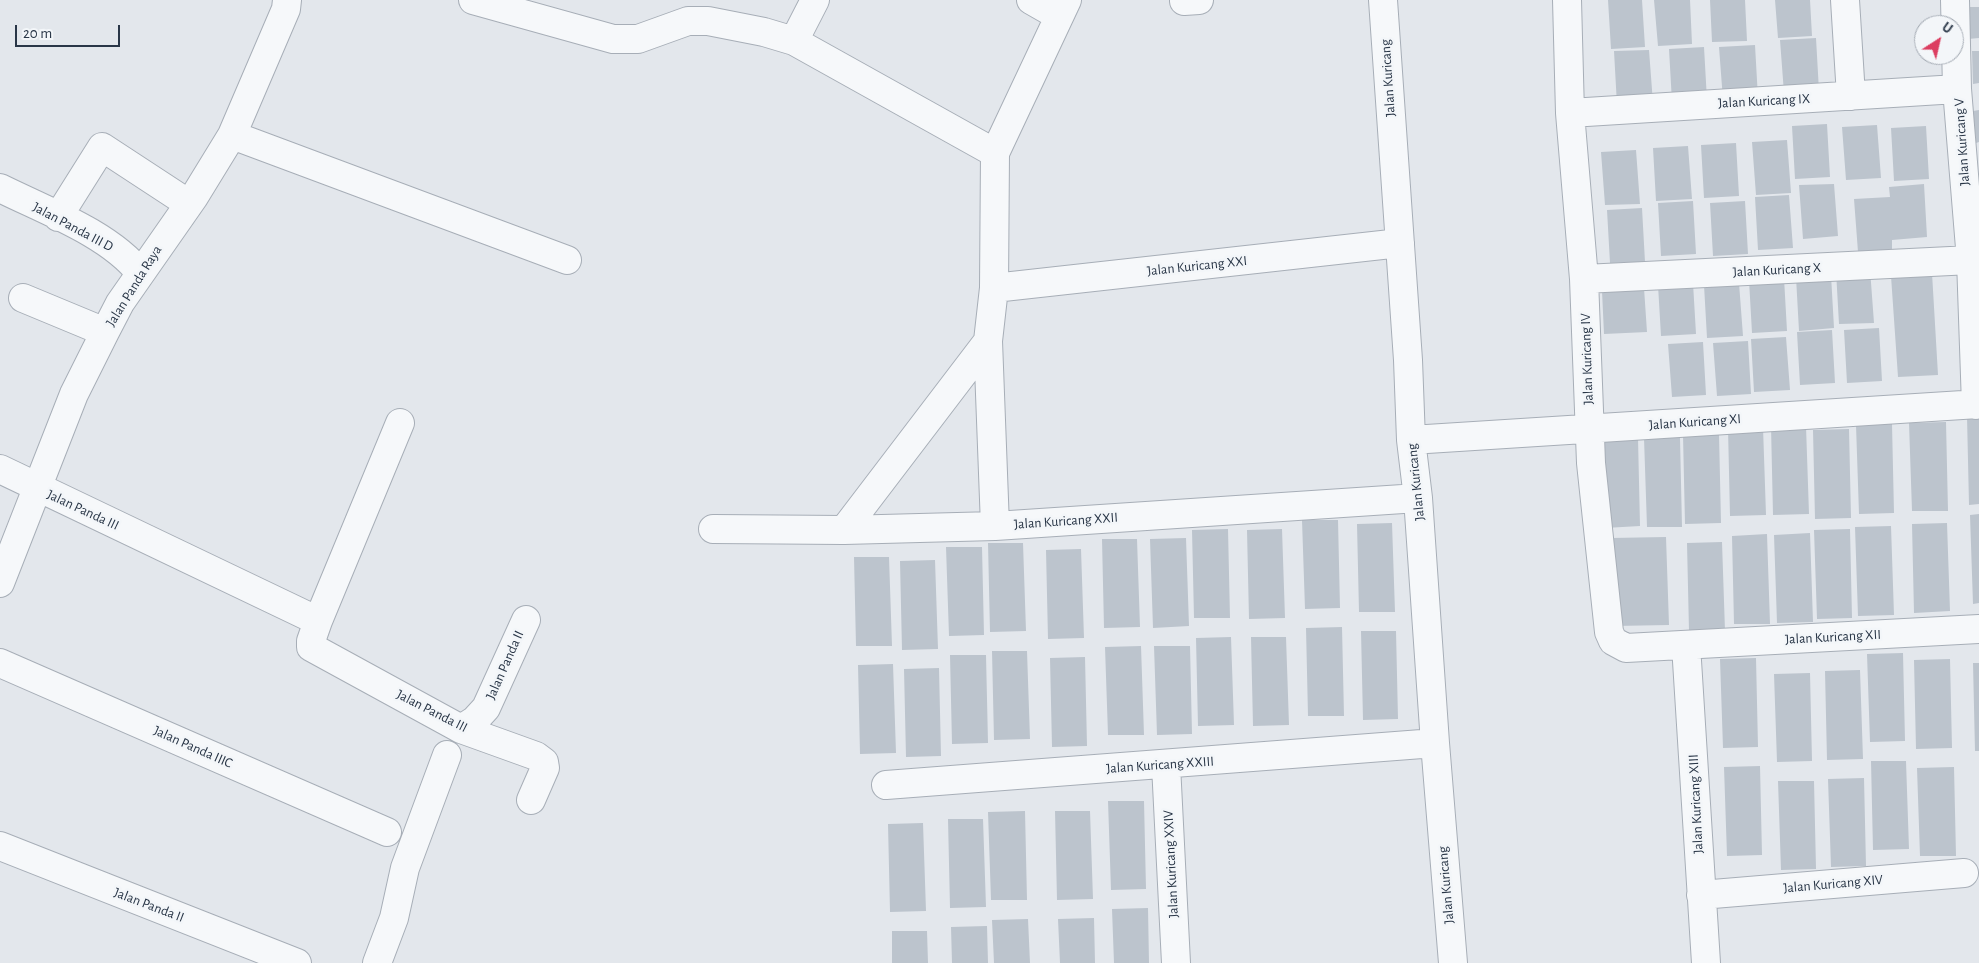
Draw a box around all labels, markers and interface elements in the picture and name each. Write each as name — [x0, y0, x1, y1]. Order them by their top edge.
scale bar — [18, 15, 122, 47]
north arrow — [1914, 15, 1964, 65]
text: U — [1939, 20, 1955, 37]
text: 20 m — [23, 26, 52, 41]
street label: Jalan Kuricang — [1377, 39, 1399, 117]
street label: Jalan Kuricang IX — [1718, 90, 1810, 112]
street label: Jalan Kuricang V — [1951, 98, 1973, 186]
street label: Jalan Panda III D — [30, 199, 116, 255]
street label: Jalan Panda Raya — [102, 242, 166, 330]
street label: Jalan Kuricang XXI — [1146, 252, 1248, 280]
street label: Jalan Kuricang X — [1732, 259, 1822, 281]
street label: Jalan Kuricang IV — [1577, 313, 1597, 405]
street label: Jalan Kuricang XI — [1648, 410, 1742, 434]
street label: Jalan Kuricang — [1404, 442, 1428, 522]
street label: Jalan Panda III — [44, 486, 122, 534]
street label: Jalan Kuricang XXII — [1013, 509, 1119, 533]
street label: Jalan Kuricang XII — [1785, 626, 1881, 648]
street label: Jalan Panda II — [482, 628, 528, 702]
street label: Jalan Panda III — [394, 686, 470, 736]
street label: Jalan Panda IIIC — [151, 722, 235, 772]
street label: Jalan Kuricang XXIII — [1106, 753, 1214, 777]
street label: Jalan Kuricang XIII — [1685, 754, 1707, 854]
street label: Jalan Kuricang XXIV — [1160, 810, 1182, 918]
street label: Jalan Kuricang — [1434, 846, 1458, 924]
street label: Jalan Kuricang XIV — [1783, 871, 1883, 897]
street label: Jalan Panda II — [112, 884, 186, 926]

